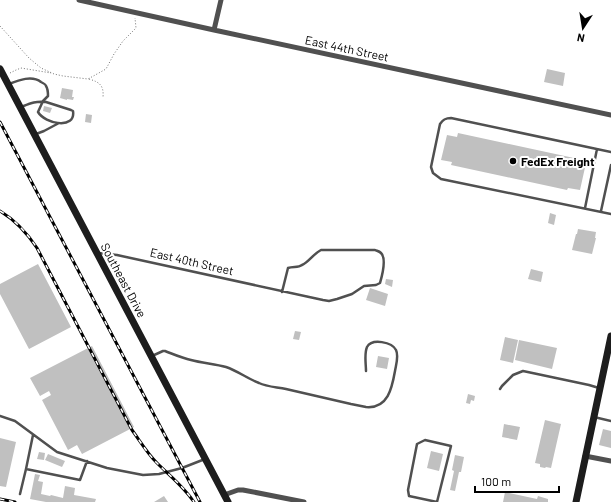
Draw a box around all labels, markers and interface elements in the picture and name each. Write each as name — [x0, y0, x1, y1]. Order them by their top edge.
north arrow — [563, 8, 603, 48]
text: N — [576, 31, 586, 45]
street label: East 44th Street — [304, 32, 390, 64]
place label: FedEx Freight — [521, 154, 595, 168]
marker: FedEx Freight — [508, 156, 518, 166]
street label: Southeast Drive — [98, 240, 150, 320]
street label: East 40th Street — [149, 245, 235, 277]
scale bar — [475, 468, 559, 494]
text: 100 m — [481, 474, 511, 488]

